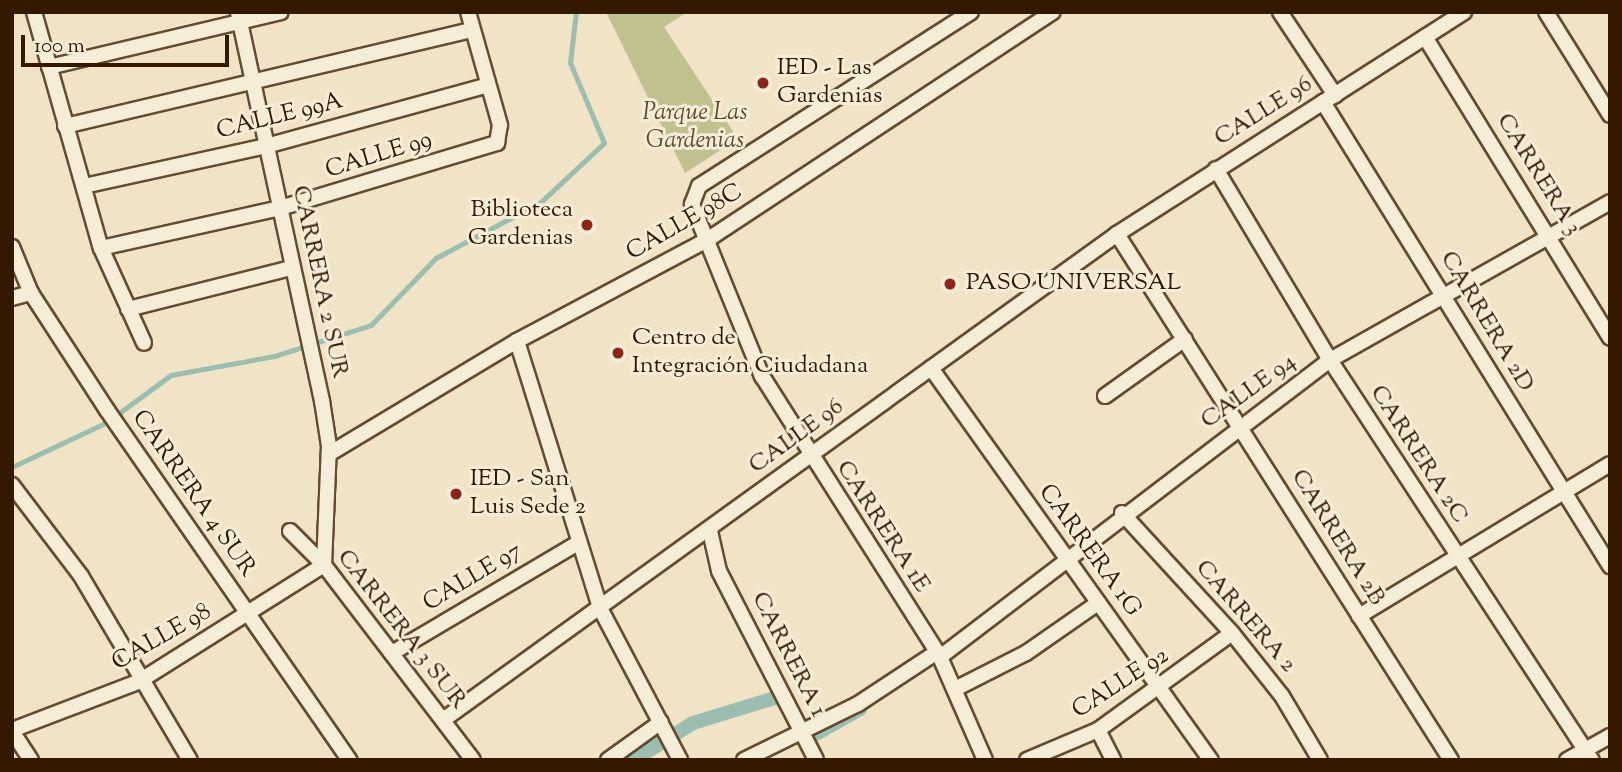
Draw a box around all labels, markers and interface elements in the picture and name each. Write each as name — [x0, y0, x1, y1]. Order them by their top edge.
scale bar — [24, 21, 233, 65]
text: 100 m — [34, 32, 85, 62]
place label: IED - Las Gardenias — [777, 55, 882, 111]
street label: CALLE 96 — [1210, 71, 1318, 153]
marker: IED - Las Gardenias — [755, 75, 771, 91]
street label: CALLE 99A — [214, 87, 346, 147]
park label: Parque Las Gardenias — [642, 100, 748, 156]
street label: CARRERA 3 — [1489, 109, 1587, 241]
street label: CALLE 99 — [322, 126, 436, 186]
street label: CALLE 98C — [622, 178, 748, 268]
street label: CARRERA 2 SUR — [285, 183, 353, 381]
place label: Biblioteca Gardenias — [468, 197, 573, 253]
marker: Biblioteca Gardenias — [579, 217, 595, 233]
street label: CARRERA 2D — [1433, 247, 1539, 397]
place label: PASO UNIVERSAL — [966, 270, 1181, 298]
marker: PASO UNIVERSAL — [940, 274, 960, 294]
place label: Centro de Integración Ciudadana — [632, 325, 868, 381]
marker: Centro de Integración Ciudadana — [610, 345, 626, 361]
street label: CALLE 94 — [1196, 348, 1302, 436]
street label: CARRERA 2C — [1363, 380, 1473, 530]
street label: CALLE 96 — [744, 393, 850, 481]
street label: CARRERA 4 SUR — [125, 405, 261, 583]
street label: CARRERA 1E — [829, 456, 935, 598]
street label: CARRERA 2B — [1284, 465, 1390, 611]
place label: IED - San Luis Sede 2 — [470, 466, 586, 522]
street label: CARRERA 1G — [1031, 479, 1147, 623]
marker: IED - San Luis Sede 2 — [448, 486, 464, 502]
street label: CALLE 97 — [418, 537, 528, 619]
street label: CARRERA 3 SUR — [330, 545, 472, 715]
street label: CARRERA 2 — [1188, 555, 1302, 679]
street label: CARRERA 1 — [744, 588, 832, 722]
street label: CALLE 98 — [107, 598, 217, 678]
street label: CALLE 92 — [1067, 642, 1175, 726]

